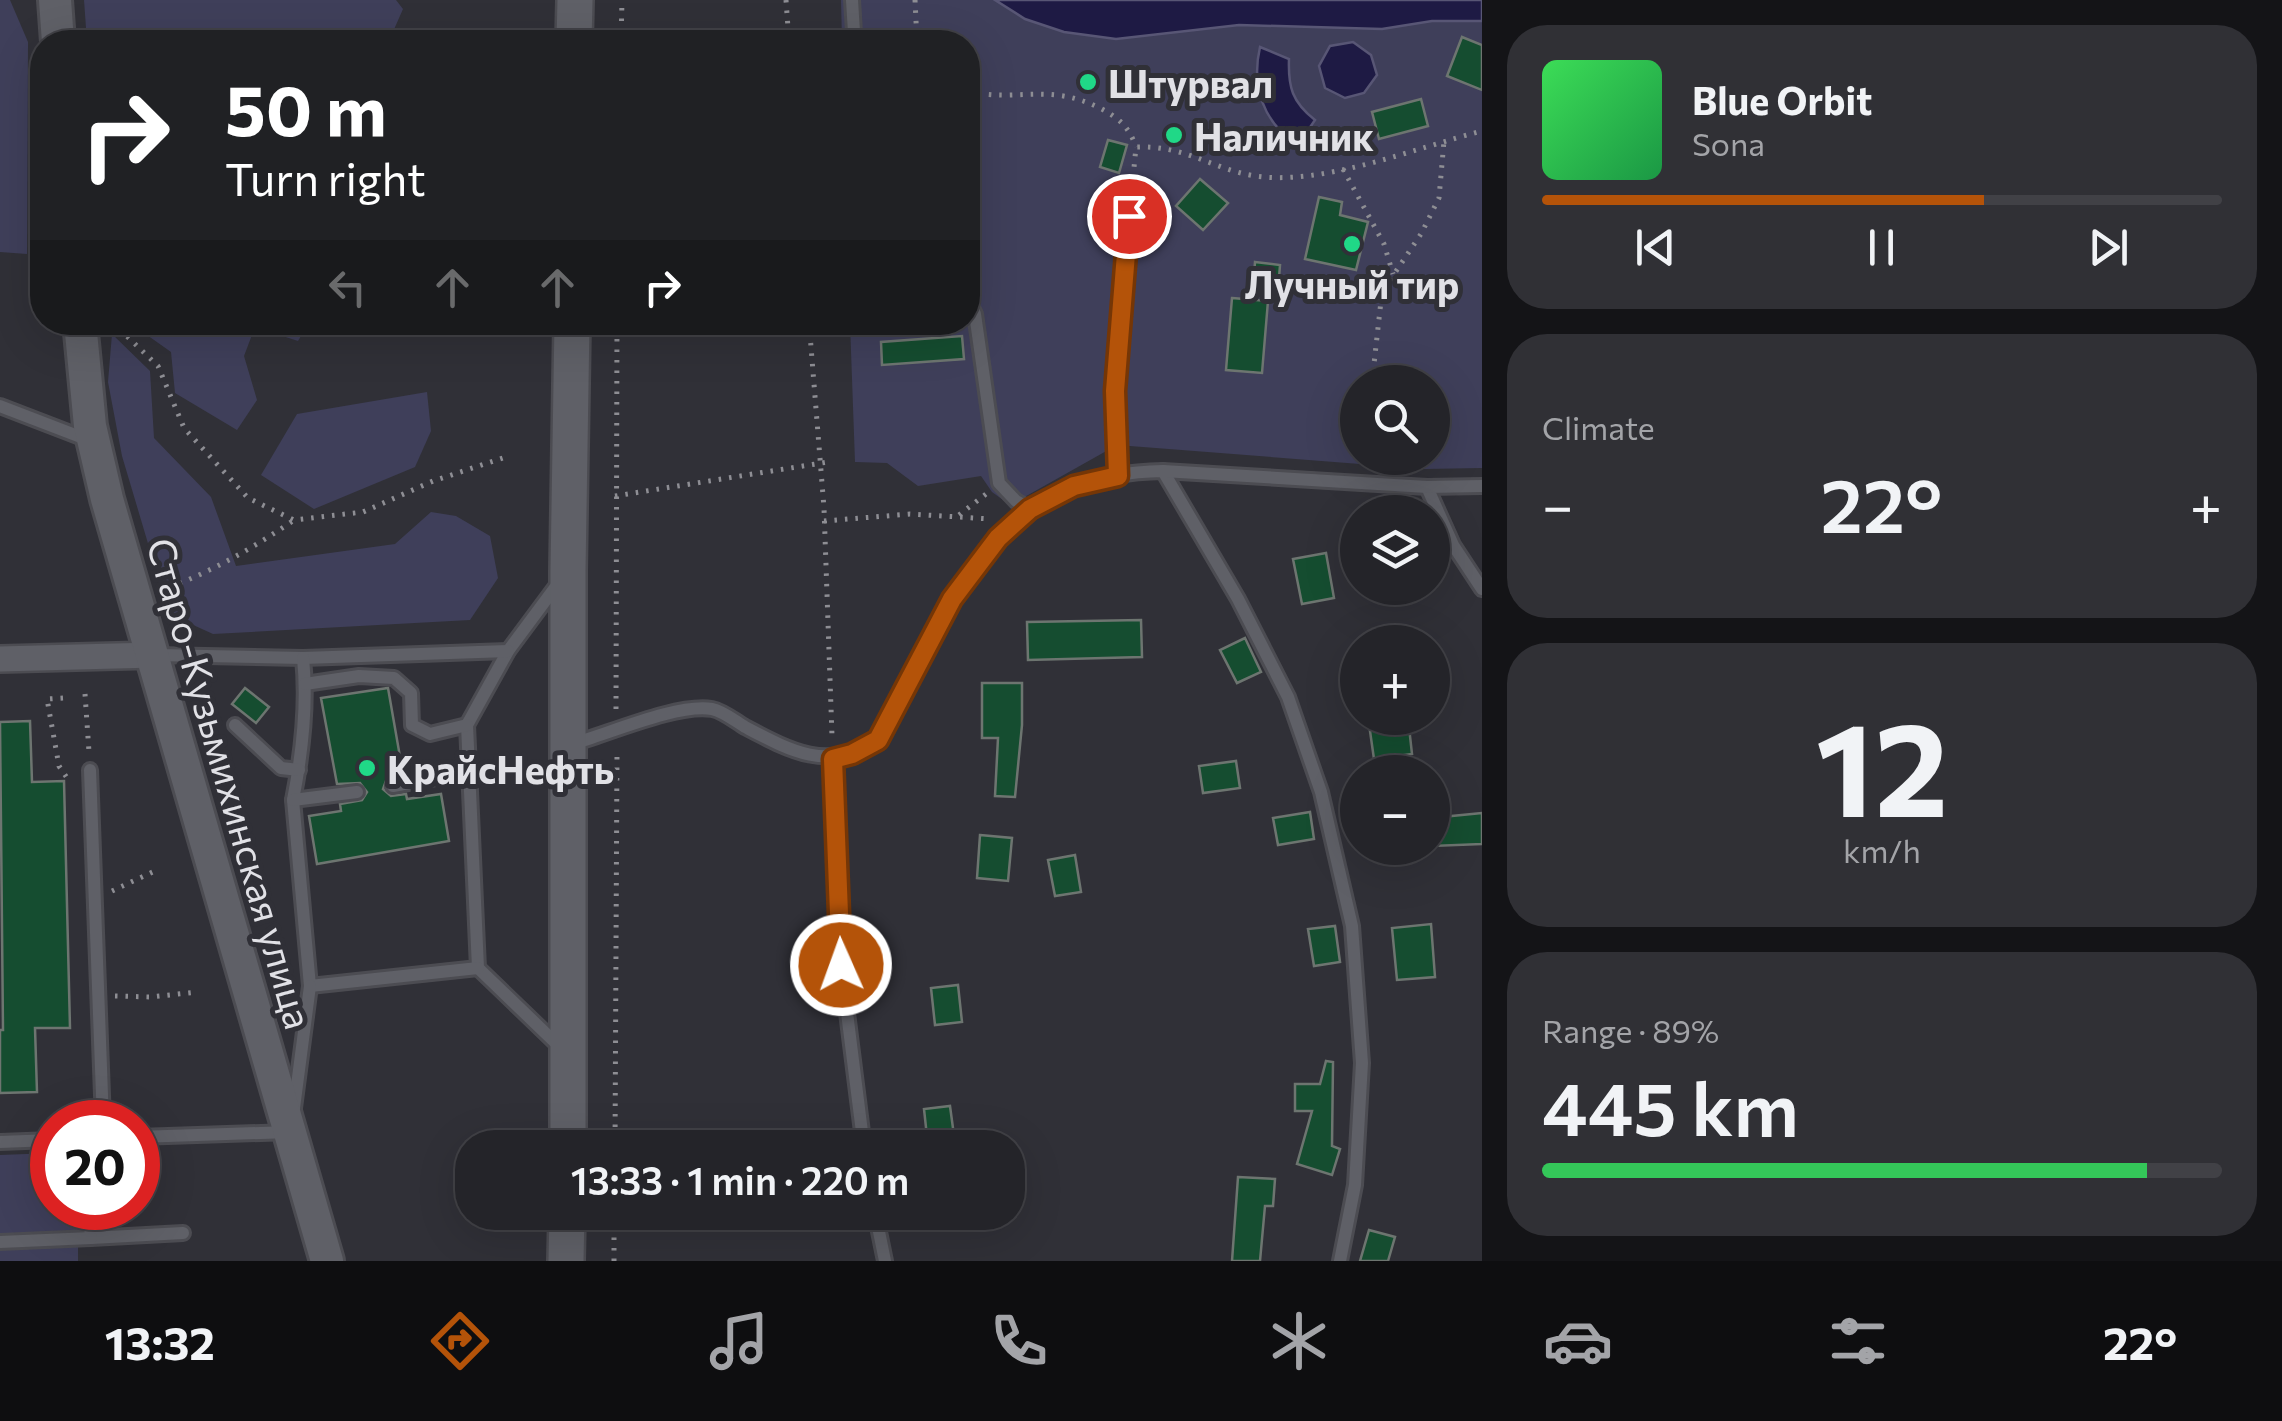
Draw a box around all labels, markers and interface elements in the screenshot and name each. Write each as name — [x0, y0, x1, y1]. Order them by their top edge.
place label: Штурвал — [1108, 59, 1273, 106]
text: 50 m — [225, 65, 387, 150]
icon: right — [60, 70, 190, 200]
marker: Штурвал — [1077, 71, 1099, 93]
text: Blue Orbit — [1692, 76, 1872, 123]
place label: Наличник — [1194, 112, 1374, 159]
text: Sona — [1692, 123, 1765, 163]
marker: Наличник — [1163, 124, 1185, 146]
text: Turn right — [225, 150, 426, 205]
pin — [1087, 174, 1172, 259]
icon: arrive — [1102, 189, 1157, 244]
icon: previous — [1628, 220, 1683, 275]
icon: pause — [1854, 220, 1909, 275]
icon: next — [2081, 220, 2136, 275]
marker: Лучный тир — [1341, 233, 1363, 255]
icon: left — [320, 260, 375, 315]
icon: ahead — [425, 260, 480, 315]
icon: ahead — [530, 260, 585, 315]
icon: right — [635, 260, 690, 315]
place label: Лучный тир — [1245, 260, 1459, 307]
map controls — [1340, 365, 1450, 865]
button: search — [1340, 365, 1450, 475]
text: Climate — [1542, 407, 1655, 447]
text: 22° — [1820, 457, 1942, 548]
text: − — [1542, 470, 1573, 537]
text: + — [2190, 470, 2222, 537]
button: layers — [1340, 495, 1450, 605]
street label: Старо-Кузьмихинская улица — [138, 532, 324, 1034]
button: + — [1340, 625, 1450, 735]
text: 12 — [1816, 685, 1948, 844]
place label: КрайсНефть — [387, 745, 614, 792]
button: − — [1340, 755, 1450, 865]
marker: КрайсНефть — [356, 757, 378, 779]
text: km/h — [1843, 830, 1921, 870]
position arrow — [789, 913, 893, 1017]
text: Range · 89% — [1542, 1010, 1719, 1050]
text: 445 km — [1542, 1060, 1799, 1151]
speed limit sign: 20 — [30, 1100, 160, 1230]
text: 13:33 · 1 min · 220 m — [571, 1156, 909, 1203]
icon: directions — [425, 1306, 495, 1376]
icon: music — [704, 1306, 774, 1376]
icon: phone — [984, 1306, 1054, 1376]
icon: climate — [1264, 1306, 1334, 1376]
icon: car — [1543, 1306, 1613, 1376]
icon: filters — [1823, 1306, 1893, 1376]
text: 13:32 — [105, 1314, 215, 1369]
text: 22° — [2103, 1314, 2177, 1369]

